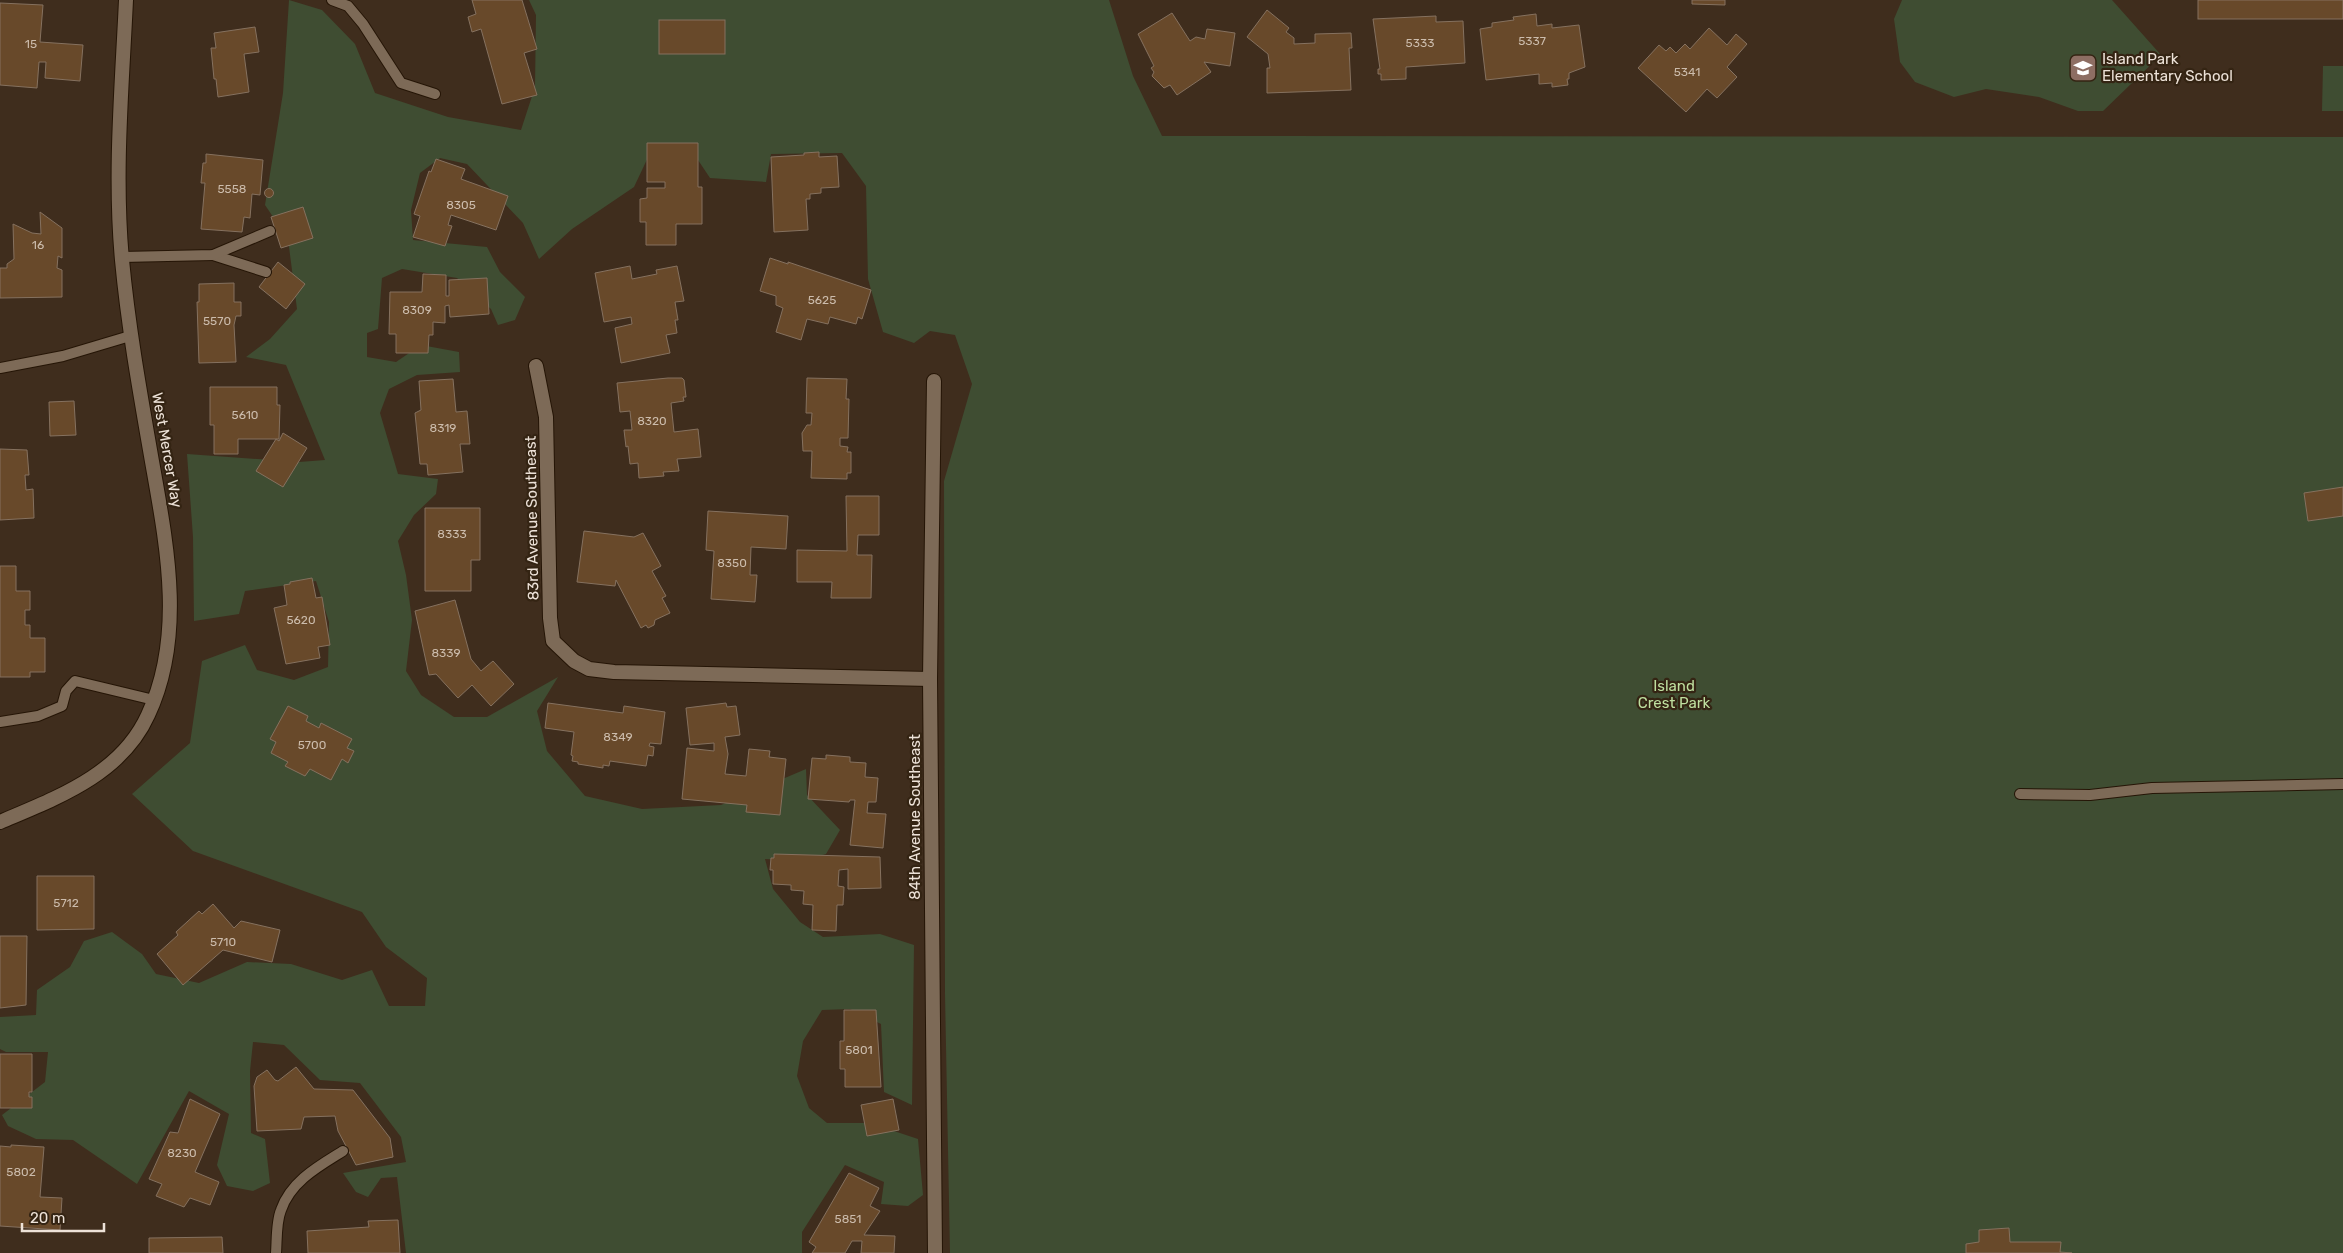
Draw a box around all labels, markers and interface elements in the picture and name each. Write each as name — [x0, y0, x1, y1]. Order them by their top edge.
house number: 5337 — [1518, 34, 1546, 48]
house number: 5333 — [1406, 36, 1434, 50]
house number: 15 — [25, 37, 37, 51]
place label: Island Park Elementary School — [2102, 50, 2233, 85]
school or university icon: Island Park Elementary School — [2068, 53, 2098, 83]
house number: 5341 — [1674, 65, 1700, 79]
house number: 5558 — [217, 182, 247, 196]
house number: 8305 — [446, 198, 476, 212]
house number: 16 — [32, 238, 44, 252]
house number: 5625 — [808, 293, 836, 307]
house number: 8309 — [402, 303, 432, 317]
house number: 5570 — [203, 314, 231, 328]
street label: West Mercer Way — [148, 391, 186, 509]
house number: 5610 — [232, 408, 258, 422]
house number: 8320 — [637, 414, 667, 428]
house number: 8319 — [430, 421, 456, 435]
street label: 83rd Avenue Southeast — [522, 435, 542, 600]
house number: 8333 — [437, 527, 467, 541]
house number: 8350 — [717, 556, 747, 570]
house number: 5620 — [286, 613, 316, 627]
house number: 8339 — [431, 646, 461, 660]
park label: Island Crest Park — [1638, 677, 1710, 712]
house number: 8349 — [603, 730, 633, 744]
street label: 84th Avenue Southeast — [906, 734, 924, 900]
house number: 5700 — [298, 738, 326, 752]
house number: 5712 — [53, 896, 79, 910]
house number: 5710 — [210, 935, 236, 949]
house number: 5801 — [845, 1043, 873, 1057]
house number: 8230 — [167, 1146, 197, 1160]
house number: 5802 — [6, 1165, 36, 1179]
scale bar — [22, 1200, 105, 1232]
text: 20 m — [30, 1209, 65, 1227]
house number: 5851 — [835, 1212, 861, 1226]

